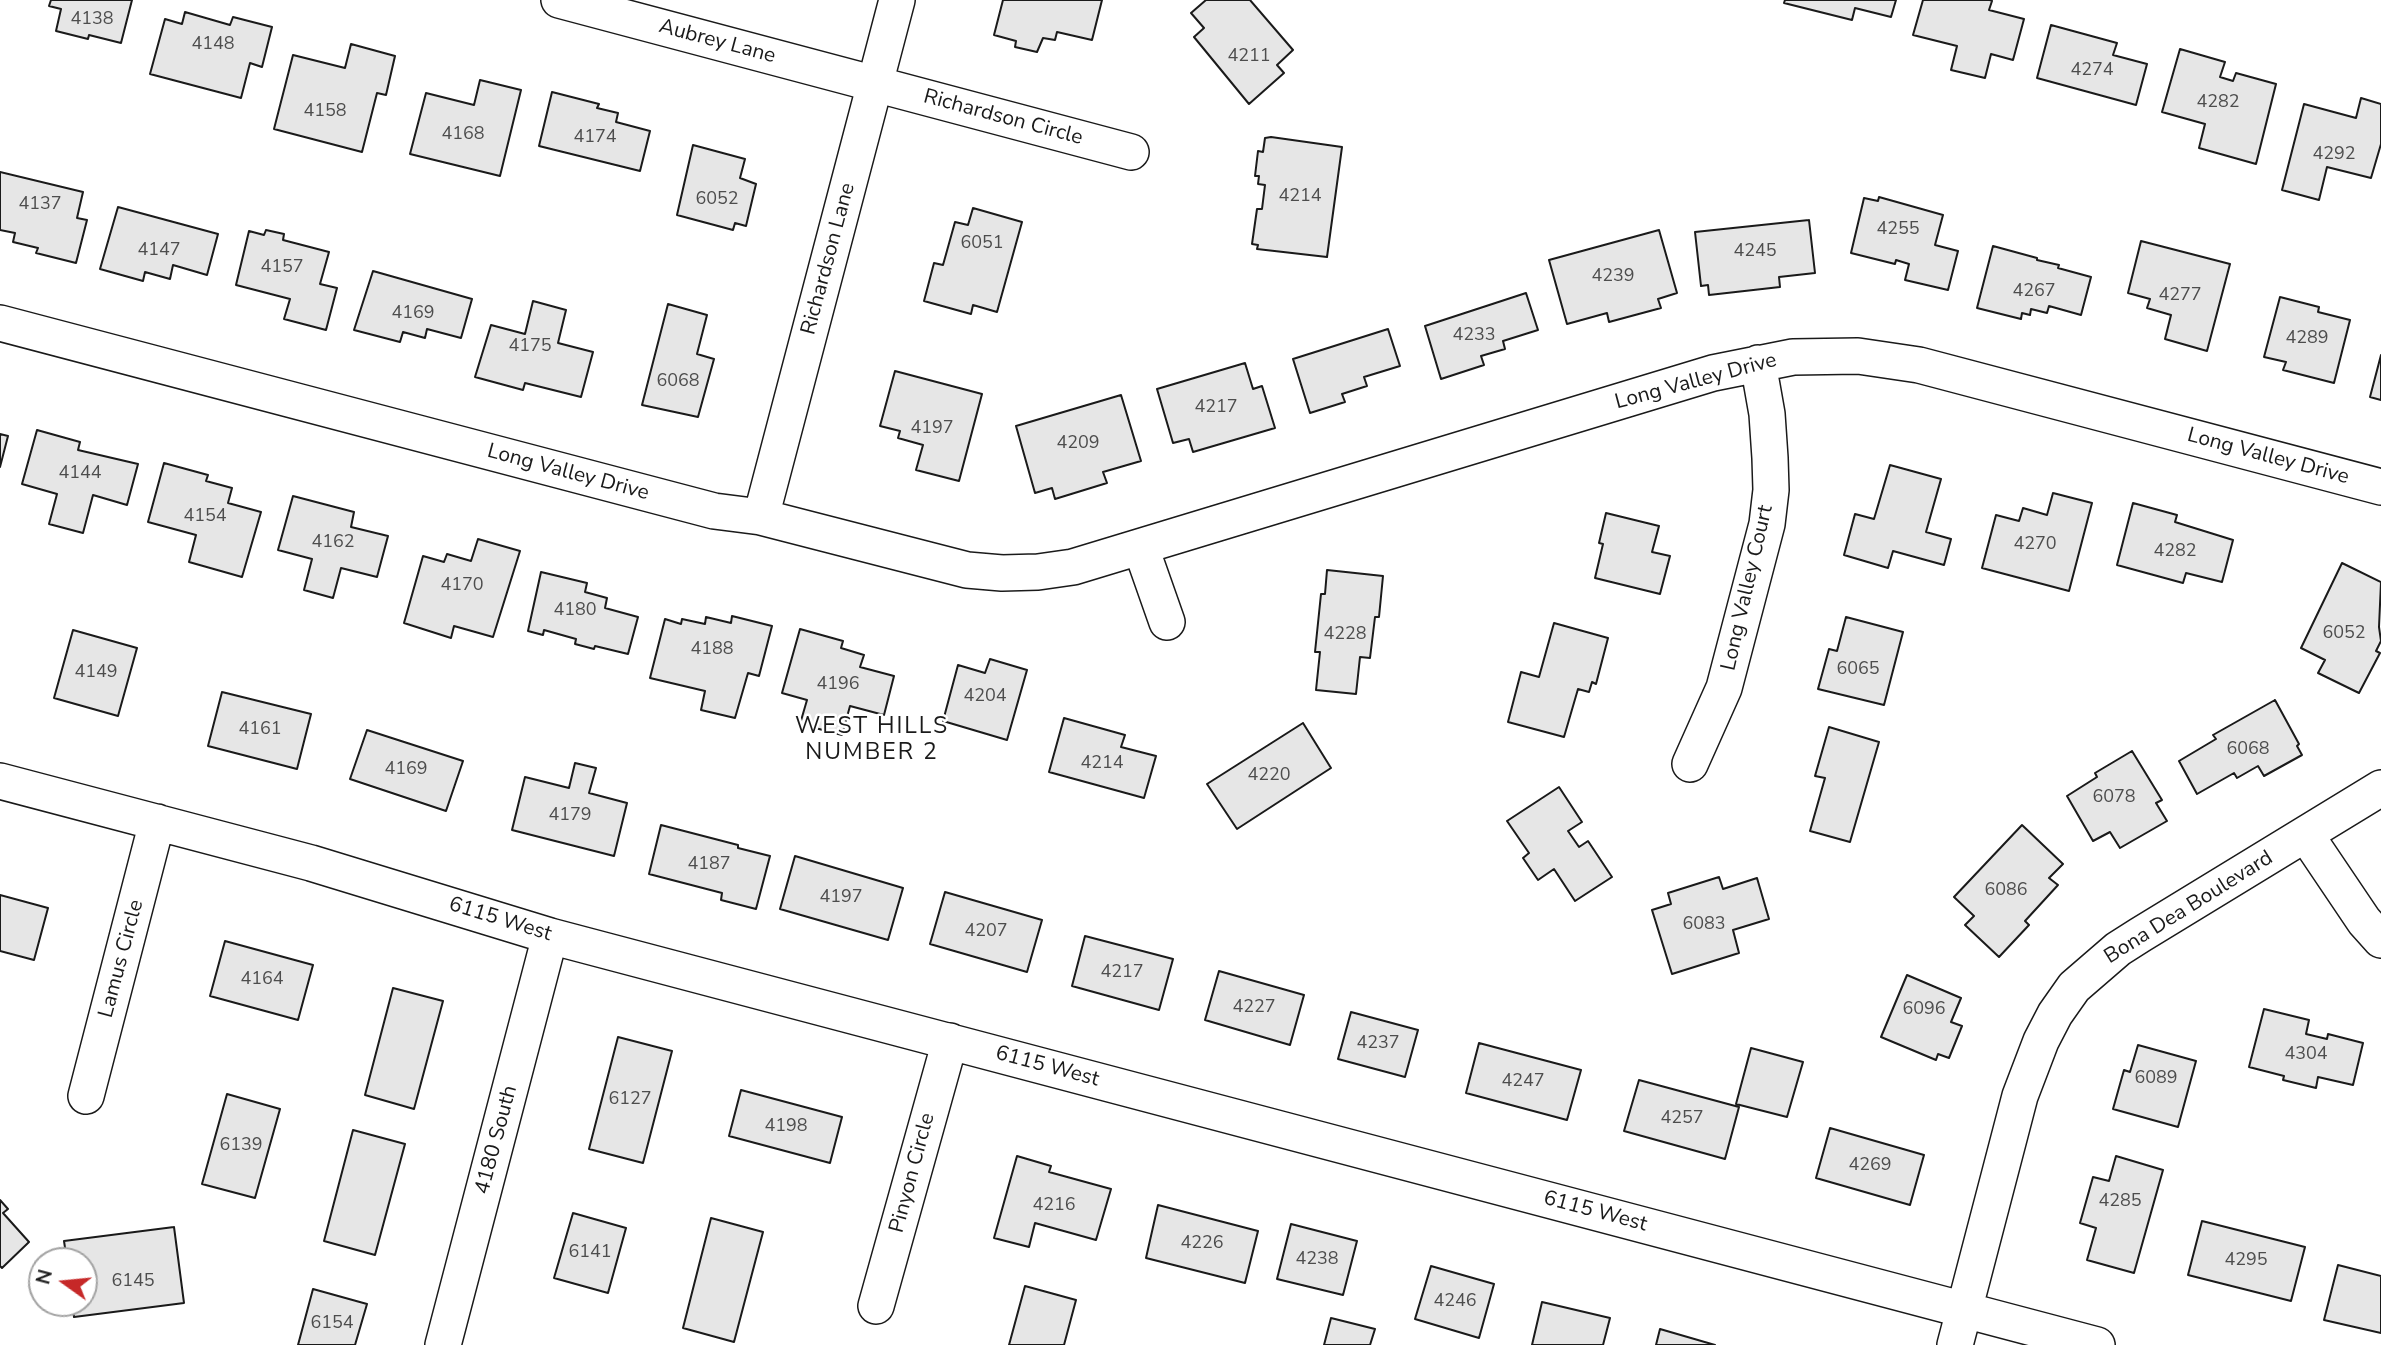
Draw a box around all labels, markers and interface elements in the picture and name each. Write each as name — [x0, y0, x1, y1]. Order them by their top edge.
house number: 4138 — [70, 9, 114, 31]
street label: Aubrey Lane — [656, 14, 778, 70]
house number: 4148 — [191, 34, 235, 56]
house number: 4211 — [1227, 46, 1271, 68]
house number: 4274 — [2070, 60, 2114, 82]
street label: Richardson Circle — [921, 85, 1085, 151]
house number: 4282 — [2196, 92, 2240, 114]
house number: 4158 — [303, 101, 347, 123]
house number: 4168 — [441, 124, 485, 146]
house number: 4174 — [573, 127, 617, 149]
house number: 4292 — [2312, 144, 2356, 166]
street label: Richardson Lane — [797, 180, 861, 338]
house number: 4214 — [1278, 186, 1322, 208]
house number: 6052 — [695, 189, 739, 211]
house number: 4137 — [18, 194, 62, 216]
house number: 4255 — [1876, 219, 1920, 241]
house number: 6051 — [960, 233, 1004, 255]
house number: 4147 — [137, 240, 181, 262]
house number: 4245 — [1733, 241, 1777, 263]
house number: 4157 — [260, 257, 304, 279]
house number: 4239 — [1591, 266, 1635, 288]
house number: 4267 — [2012, 281, 2056, 303]
house number: 4277 — [2158, 285, 2202, 307]
house number: 4169 — [391, 303, 435, 325]
house number: 4233 — [1452, 325, 1496, 347]
house number: 4289 — [2285, 328, 2329, 350]
house number: 4175 — [508, 336, 552, 358]
street label: Long Valley Drive — [1612, 348, 1780, 416]
house number: 6068 — [656, 371, 700, 393]
house number: 4217 — [1194, 397, 1238, 419]
house number: 4197 — [910, 418, 954, 440]
street label: Long Valley Drive — [2184, 423, 2352, 491]
house number: 4209 — [1056, 433, 1100, 455]
street label: Long Valley Drive — [484, 439, 652, 507]
house number: 4144 — [58, 463, 102, 485]
street label: Long Valley Court — [1717, 503, 1779, 673]
house number: 4154 — [183, 506, 227, 528]
house number: 4162 — [311, 532, 355, 554]
house number: 4270 — [2013, 534, 2057, 556]
house number: 4282 — [2153, 541, 2197, 563]
house number: 4170 — [440, 575, 484, 597]
house number: 4180 — [553, 600, 597, 622]
house number: 6052 — [2322, 623, 2366, 645]
house number: 4228 — [1323, 624, 1367, 646]
house number: 4188 — [690, 639, 734, 661]
house number: 6065 — [1836, 659, 1880, 681]
house number: 4149 — [74, 662, 118, 684]
house number: 4196 — [816, 674, 860, 696]
house number: 4204 — [963, 686, 1007, 708]
district label: WEST HILLS NUMBER 2 — [796, 713, 948, 767]
house number: 4161 — [238, 719, 282, 741]
house number: 6068 — [2226, 739, 2270, 761]
house number: 4214 — [1080, 753, 1124, 775]
house number: 4169 — [384, 759, 428, 781]
house number: 4220 — [1247, 765, 1291, 787]
house number: 6078 — [2092, 787, 2136, 809]
house number: 4179 — [548, 805, 592, 827]
street label: Bona Dea Boulevard — [2100, 846, 2278, 970]
house number: 4187 — [687, 854, 731, 876]
house number: 6086 — [1984, 880, 2028, 902]
house number: 4197 — [819, 887, 863, 909]
street label: 6115 West — [446, 892, 554, 948]
street label: Lamus Circle — [94, 897, 150, 1021]
house number: 6083 — [1682, 914, 1726, 936]
house number: 4207 — [964, 921, 1008, 943]
house number: 4217 — [1100, 962, 1144, 984]
house number: 4164 — [240, 969, 284, 991]
house number: 4227 — [1232, 997, 1276, 1019]
house number: 6096 — [1902, 999, 1946, 1021]
house number: 4237 — [1356, 1033, 1400, 1055]
street label: 6115 West — [992, 1041, 1102, 1093]
house number: 4304 — [2284, 1044, 2328, 1066]
house number: 6089 — [2134, 1068, 2178, 1090]
house number: 4247 — [1501, 1071, 1545, 1093]
street label: 4180 South — [470, 1083, 524, 1197]
house number: 6127 — [608, 1089, 652, 1111]
house number: 4257 — [1660, 1108, 1704, 1130]
street label: Pinyon Circle — [885, 1110, 941, 1236]
house number: 4198 — [764, 1116, 808, 1138]
house number: 6139 — [219, 1135, 263, 1157]
house number: 4269 — [1848, 1155, 1892, 1177]
street label: 6115 West — [1540, 1186, 1650, 1238]
house number: 4285 — [2098, 1191, 2142, 1213]
house number: 4216 — [1032, 1195, 1076, 1217]
house number: 4226 — [1180, 1233, 1224, 1255]
house number: 6141 — [568, 1242, 612, 1264]
north arrow — [28, 1247, 98, 1317]
house number: 4238 — [1295, 1249, 1339, 1271]
house number: 4295 — [2224, 1250, 2268, 1272]
text: N — [30, 1267, 59, 1287]
house number: 6145 — [111, 1271, 155, 1293]
house number: 4246 — [1433, 1291, 1477, 1313]
house number: 6154 — [310, 1313, 354, 1335]

